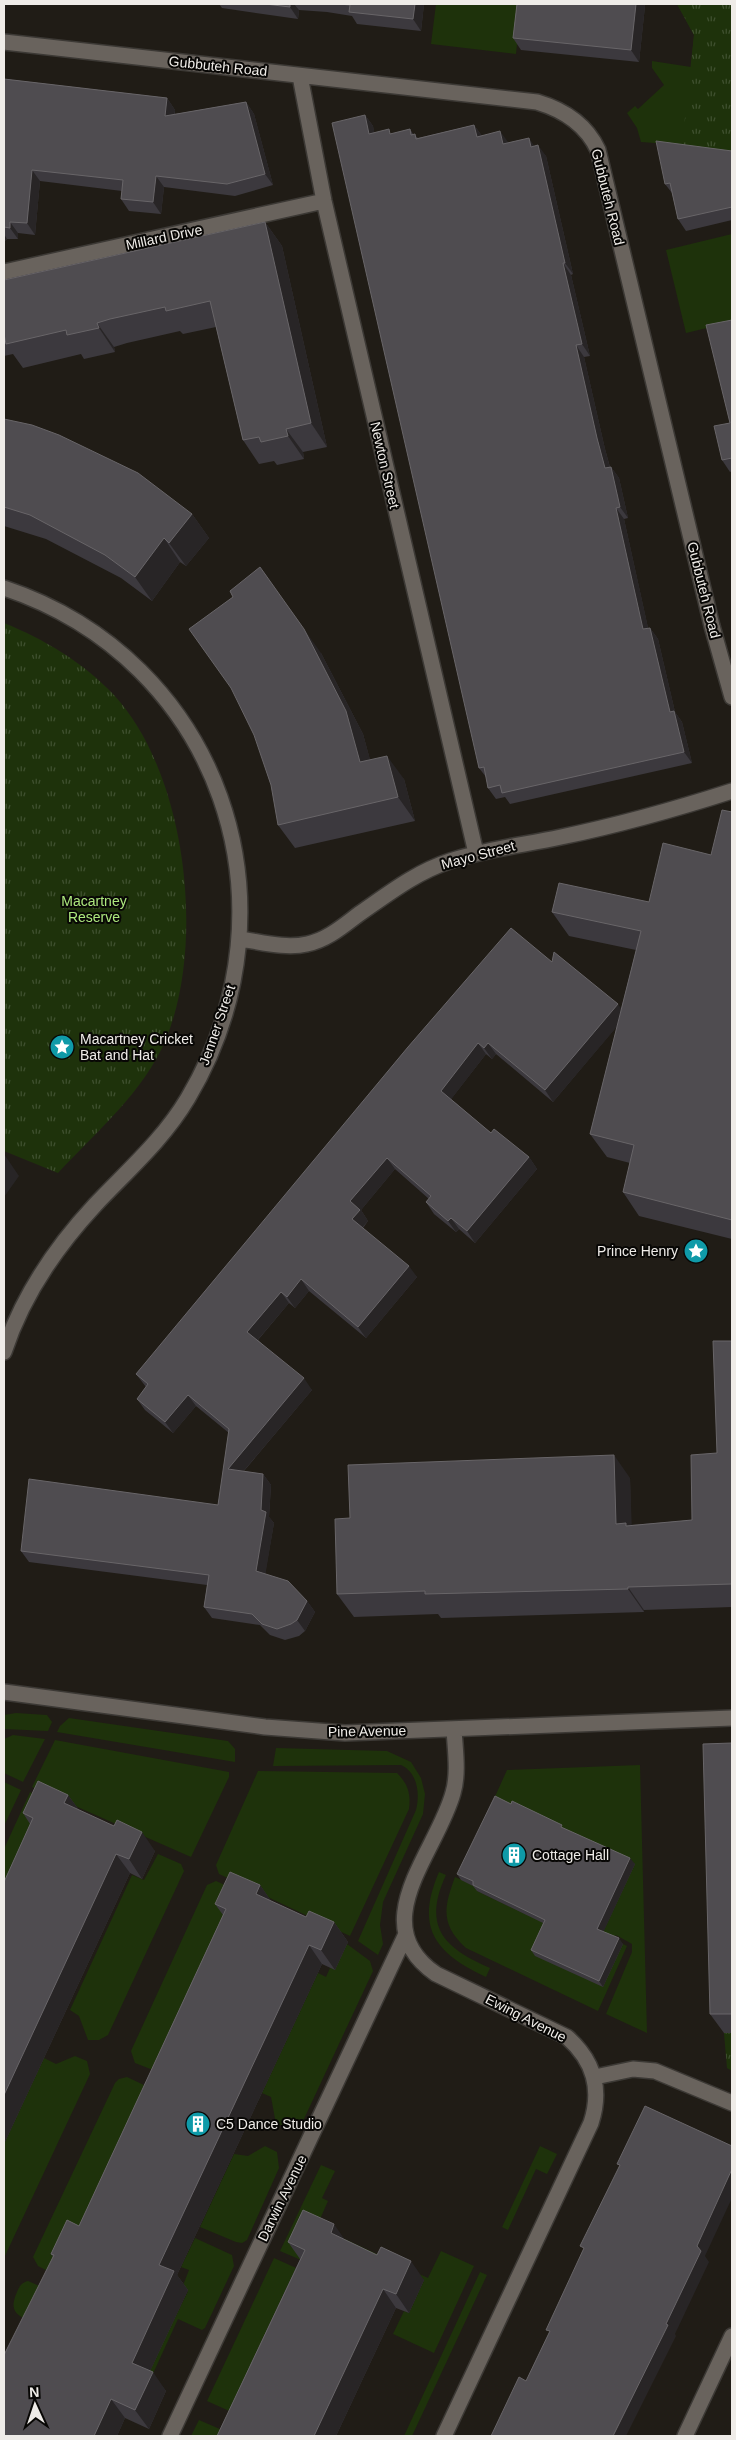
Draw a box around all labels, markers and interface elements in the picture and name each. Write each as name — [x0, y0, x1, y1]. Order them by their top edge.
street label: Gubbuteh Road — [168, 53, 268, 79]
street label: Gubbuteh Road — [588, 147, 628, 247]
street label: Millard Drive — [124, 221, 204, 253]
street label: Newton Street — [367, 420, 403, 510]
street label: Gubbuteh Road — [684, 540, 724, 640]
street label: Mayo Street — [439, 837, 517, 872]
park label: Macartney Reserve — [61, 893, 127, 925]
street label: Jenner Street — [196, 983, 238, 1067]
place label: Macartney Cricket Bat and Hat — [80, 1031, 193, 1063]
place icon: Macartney Cricket Bat and Hat — [49, 1034, 75, 1060]
place icon: Prince Henry — [683, 1238, 709, 1264]
place label: Prince Henry — [597, 1243, 678, 1259]
street label: Pine Avenue — [328, 1722, 407, 1740]
building icon: Cottage Hall — [501, 1842, 527, 1868]
place label: Cottage Hall — [532, 1847, 609, 1863]
street label: Ewing Avenue — [483, 1991, 569, 2045]
building icon: C5 Dance Studio — [185, 2111, 211, 2137]
place label: C5 Dance Studio — [216, 2116, 322, 2132]
street label: Darwin Avenue — [254, 2152, 310, 2244]
north arrow — [10, 2380, 60, 2430]
text: N — [29, 2384, 40, 2400]

